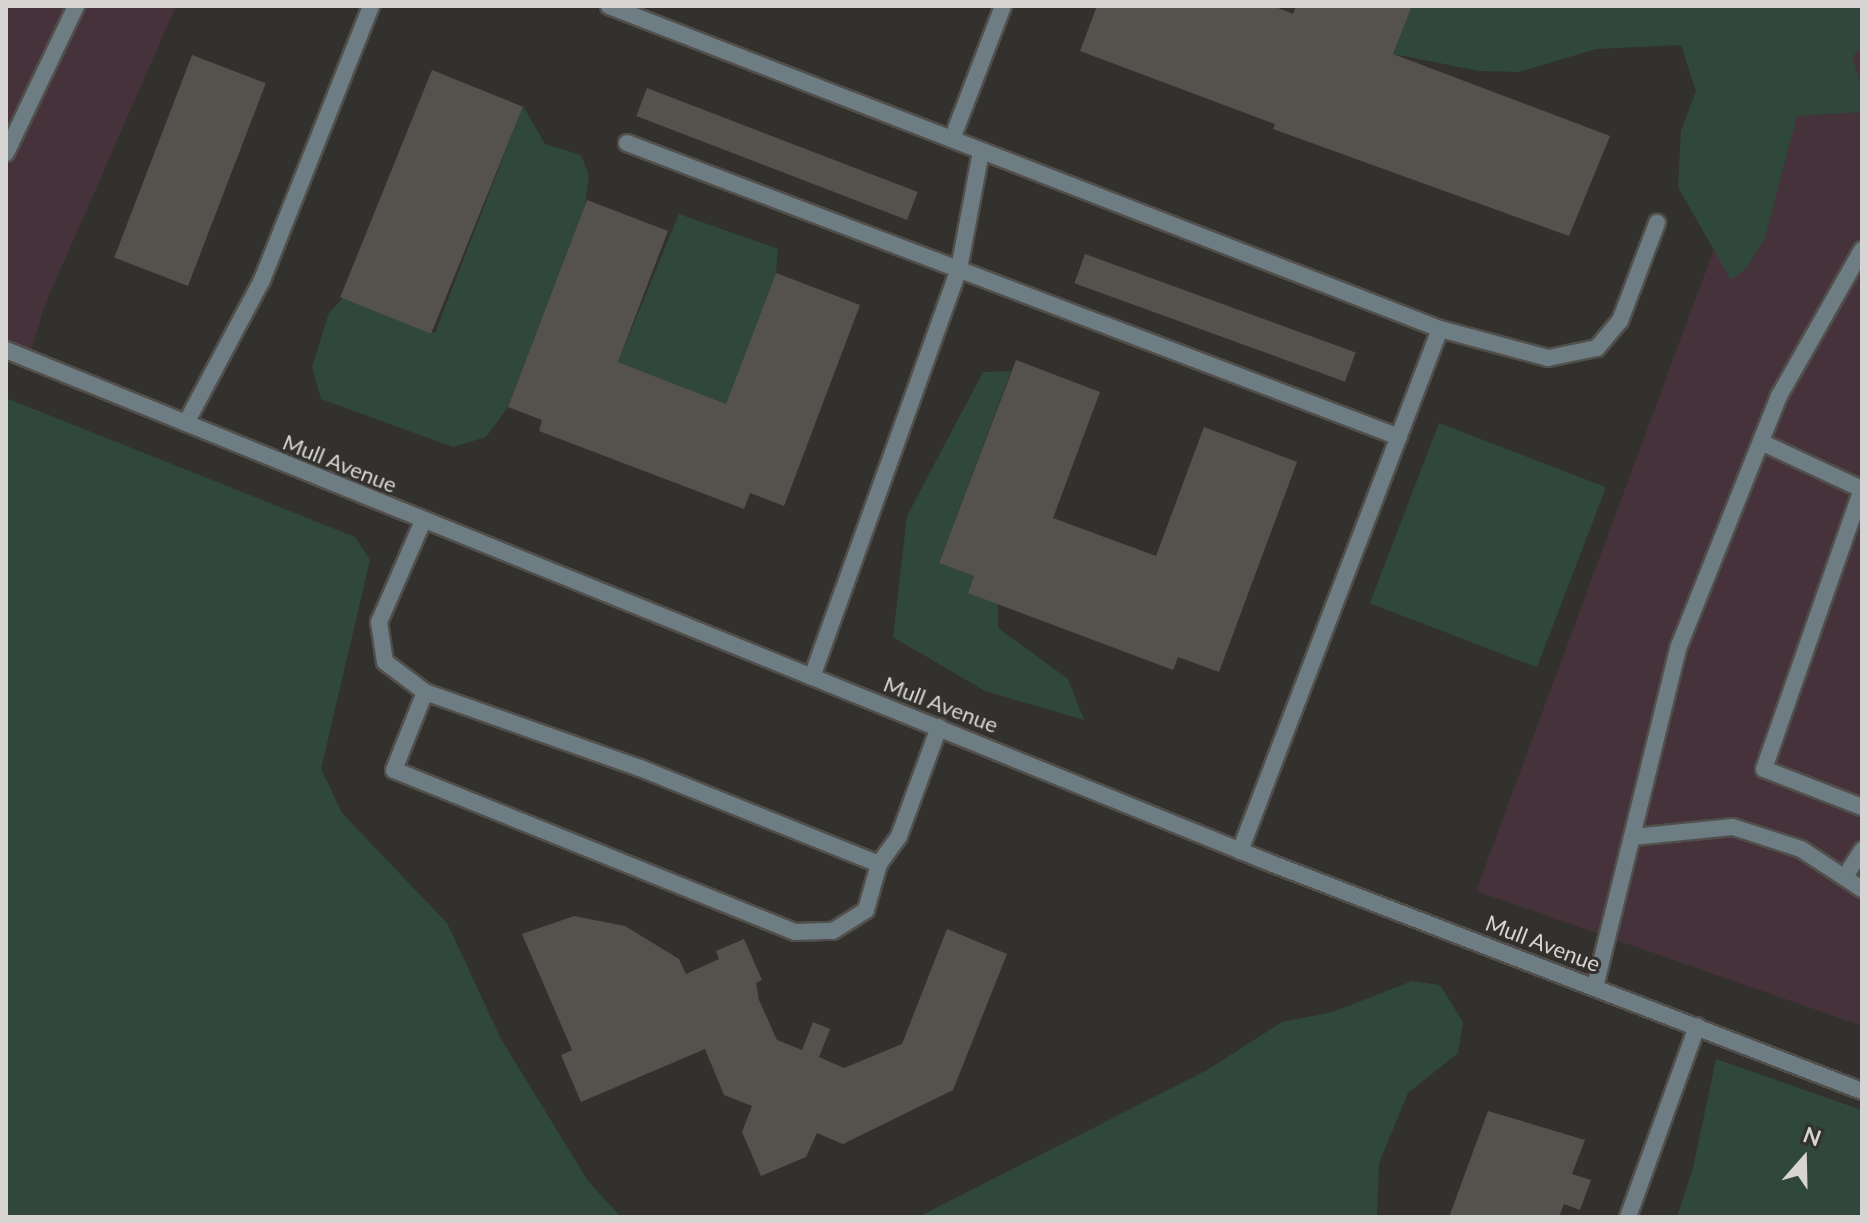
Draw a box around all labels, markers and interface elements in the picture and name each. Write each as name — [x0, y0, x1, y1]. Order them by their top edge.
street label: Mull Avenue — [279, 428, 401, 498]
street label: Mull Avenue — [880, 670, 1002, 738]
street label: Mull Avenue — [1482, 909, 1604, 977]
north arrow — [1764, 1119, 1844, 1199]
text: N — [1800, 1120, 1825, 1152]

